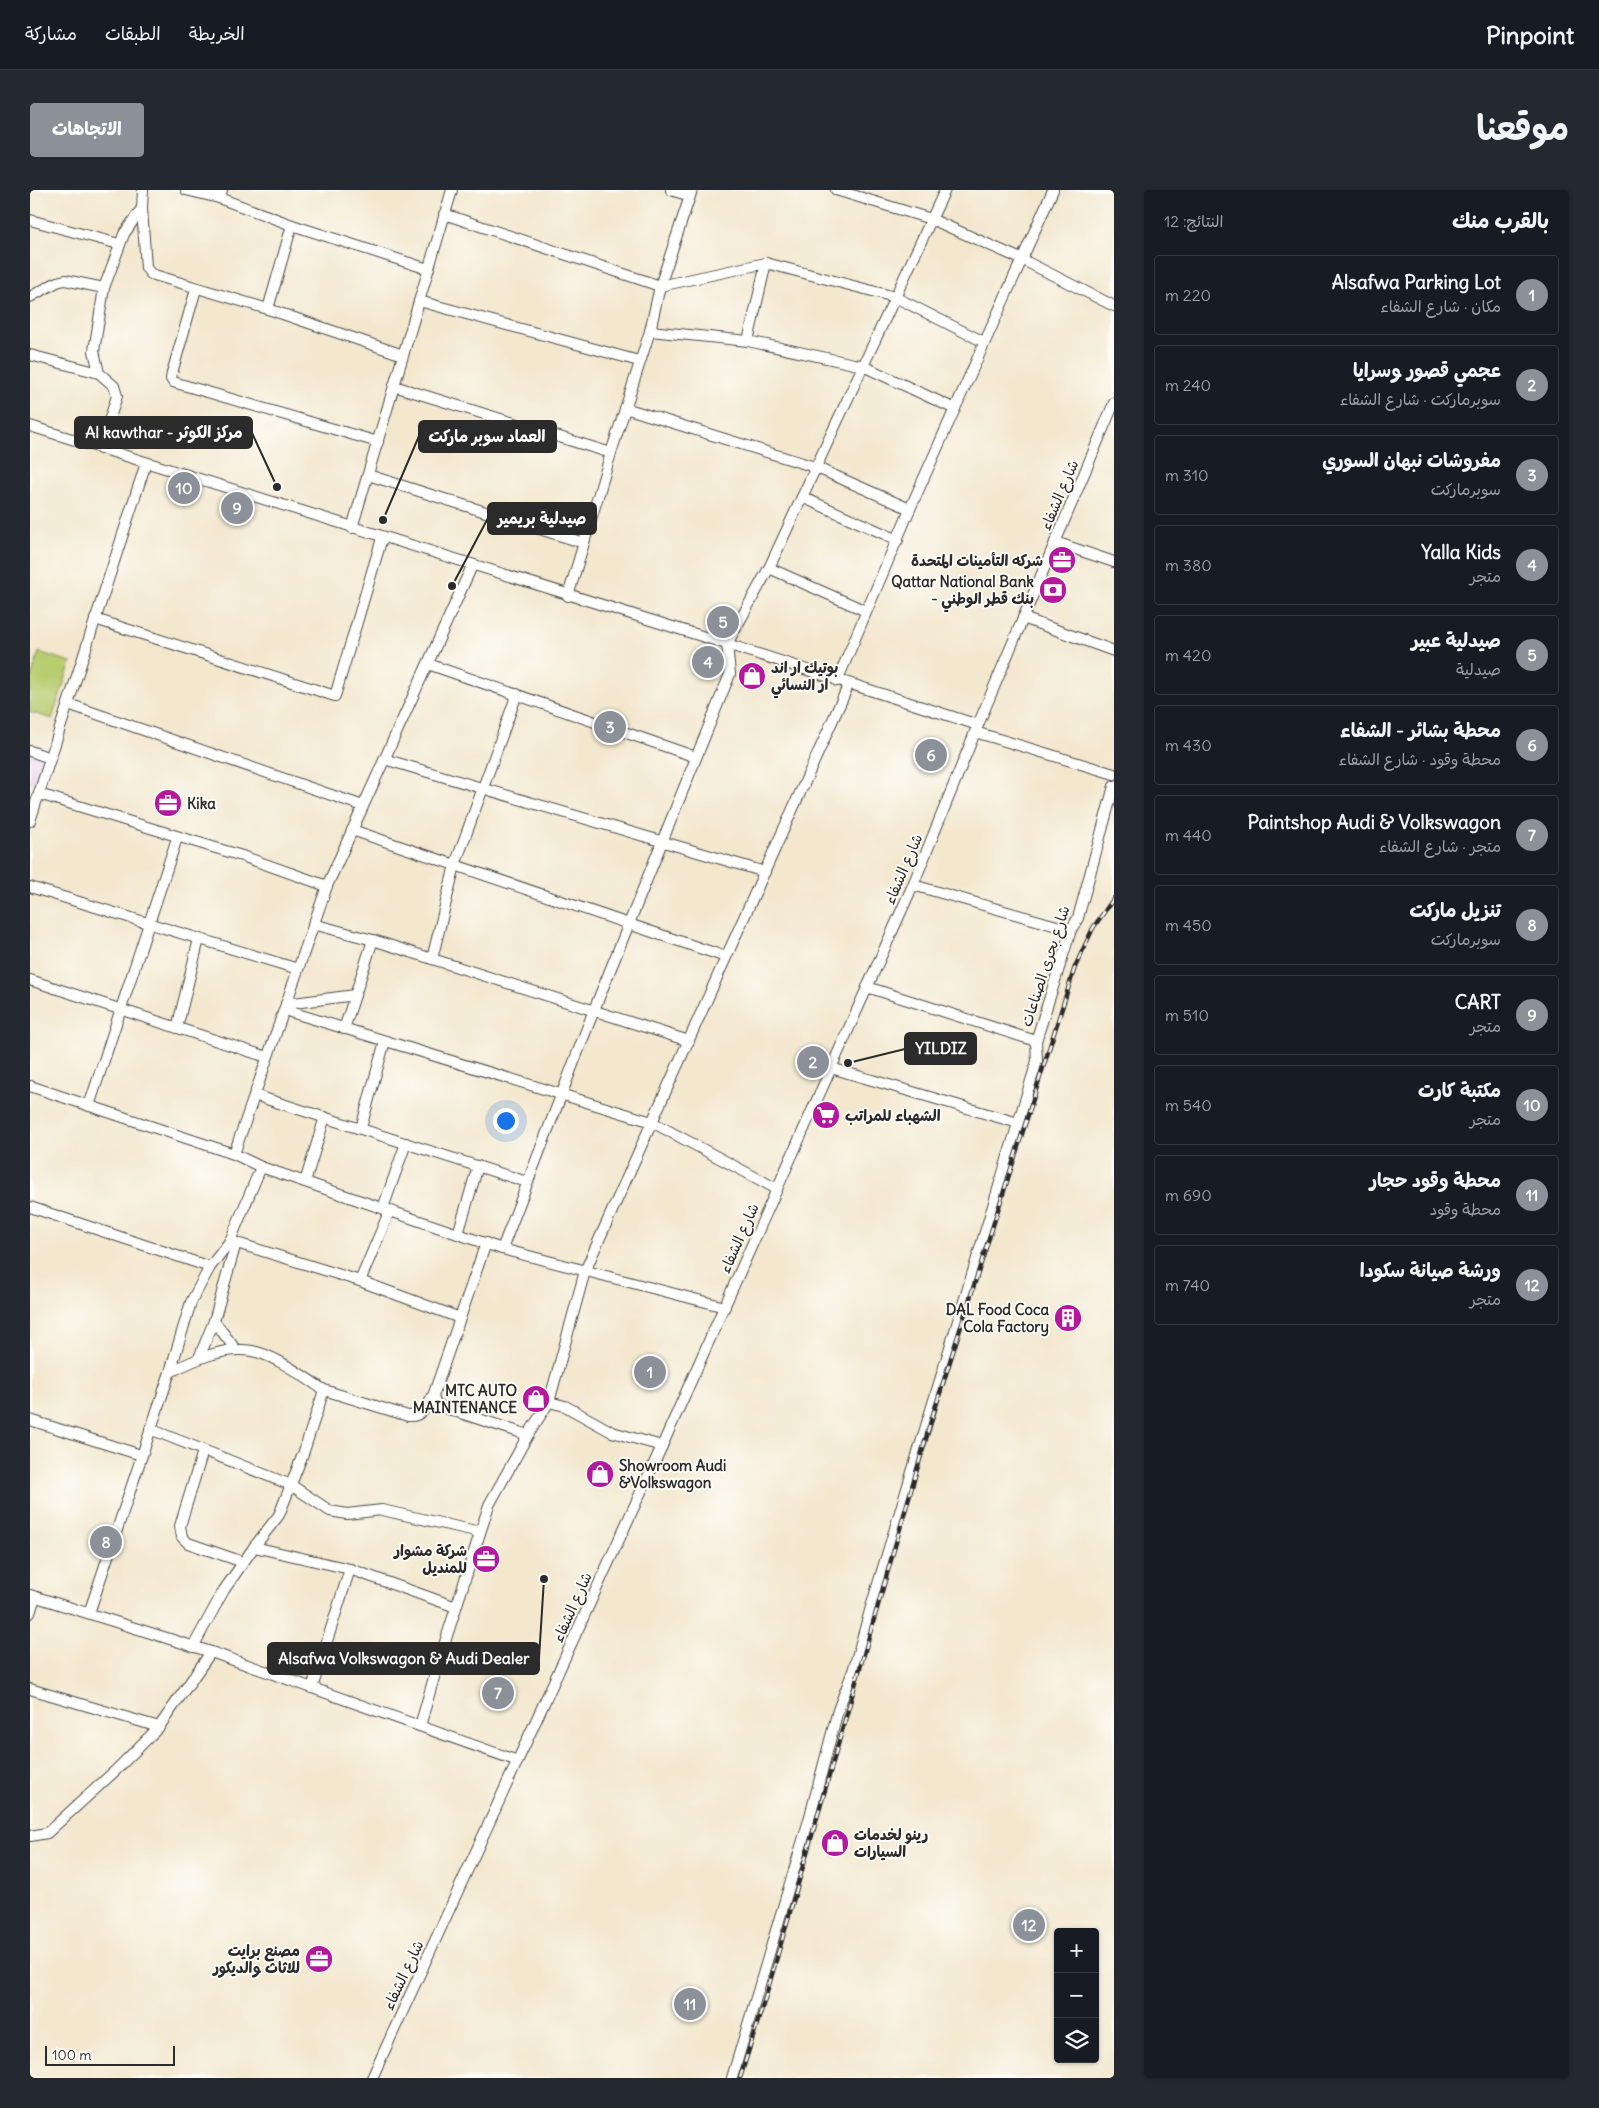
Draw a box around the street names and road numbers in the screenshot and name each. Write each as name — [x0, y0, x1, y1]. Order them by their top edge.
street label: شارع الشفاء — [1036, 457, 1083, 534]
street label: شارع الشفاء — [880, 831, 927, 908]
street label: شارع بحرى الصناعات — [1016, 903, 1074, 1029]
street label: شارع الشفاء — [715, 1200, 764, 1276]
street label: شارع الشفاء — [548, 1569, 597, 1645]
street label: شارع الشفاء — [379, 1937, 428, 2013]

